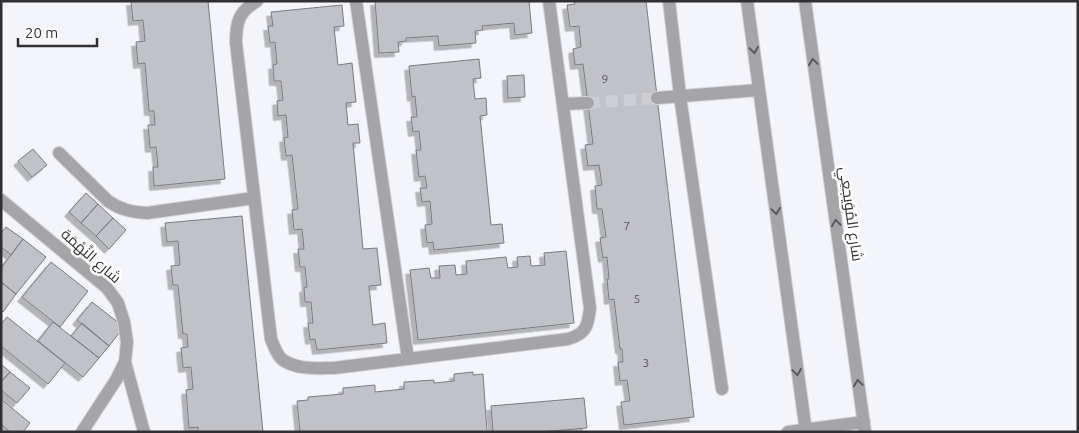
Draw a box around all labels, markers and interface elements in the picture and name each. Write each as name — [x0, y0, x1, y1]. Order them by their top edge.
scale bar — [18, 15, 96, 47]
text: 20 m — [25, 24, 58, 41]
one-way arrow — [748, 45, 758, 54]
one-way arrow — [808, 57, 819, 65]
house number: 9 — [602, 72, 608, 85]
street label: شارع المُوَيجعِي — [832, 166, 867, 263]
one-way arrow — [770, 206, 780, 215]
one-way arrow — [831, 218, 841, 227]
house number: 7 — [624, 219, 630, 232]
street label: شارع النَّهْمَة — [56, 225, 125, 288]
house number: 5 — [634, 292, 640, 305]
house number: 3 — [643, 356, 649, 369]
one-way arrow — [792, 367, 802, 376]
one-way arrow — [853, 379, 864, 387]

